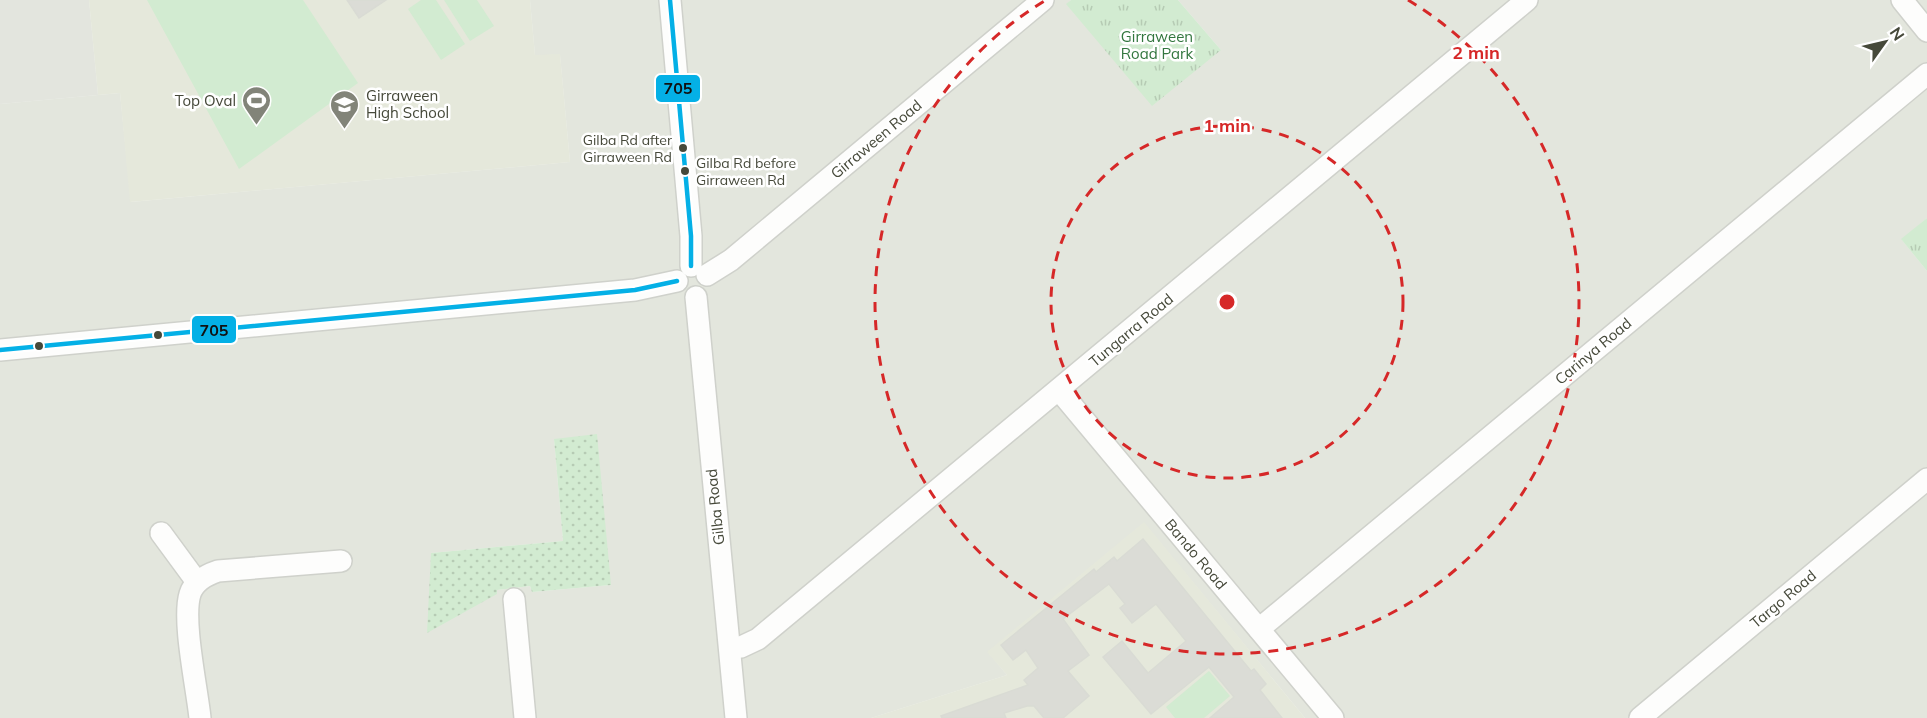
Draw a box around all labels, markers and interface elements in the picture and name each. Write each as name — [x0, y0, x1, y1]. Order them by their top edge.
north arrow — [1855, 12, 1915, 72]
text: N — [1886, 23, 1909, 44]
park label: Girraween Road Park — [1121, 27, 1193, 63]
text: 2 min — [1452, 41, 1500, 64]
line badge: 705 — [655, 74, 701, 103]
text: 705 — [664, 78, 693, 98]
sports icon: Top Oval — [241, 84, 273, 126]
place label: Girraween High School — [366, 86, 449, 122]
school or university icon: Girraween High School — [329, 88, 361, 130]
place label: Top Oval — [175, 91, 236, 110]
street label: Girraween Road — [827, 95, 925, 183]
text: 1 min — [1203, 114, 1251, 137]
place label: Gilba Rd after Girraween Rd — [583, 131, 673, 166]
marker: Gilba Rd after Girraween Rd — [677, 142, 689, 154]
place label: Gilba Rd before Girraween Rd — [696, 154, 796, 189]
marker: Gilba Rd before Girraween Rd — [679, 165, 691, 177]
street label: Tungarra Road — [1085, 289, 1177, 371]
centre of rings — [1217, 292, 1237, 312]
street label: Carinya Road — [1551, 313, 1635, 389]
line badge: 705 — [191, 315, 237, 344]
text: 705 — [200, 320, 229, 340]
unlabelled marker — [152, 329, 164, 341]
unlabelled marker — [33, 340, 45, 352]
street label: Gilba Road — [702, 468, 728, 546]
street label: Bando Road — [1161, 515, 1231, 593]
street label: Targo Road — [1746, 566, 1820, 632]

